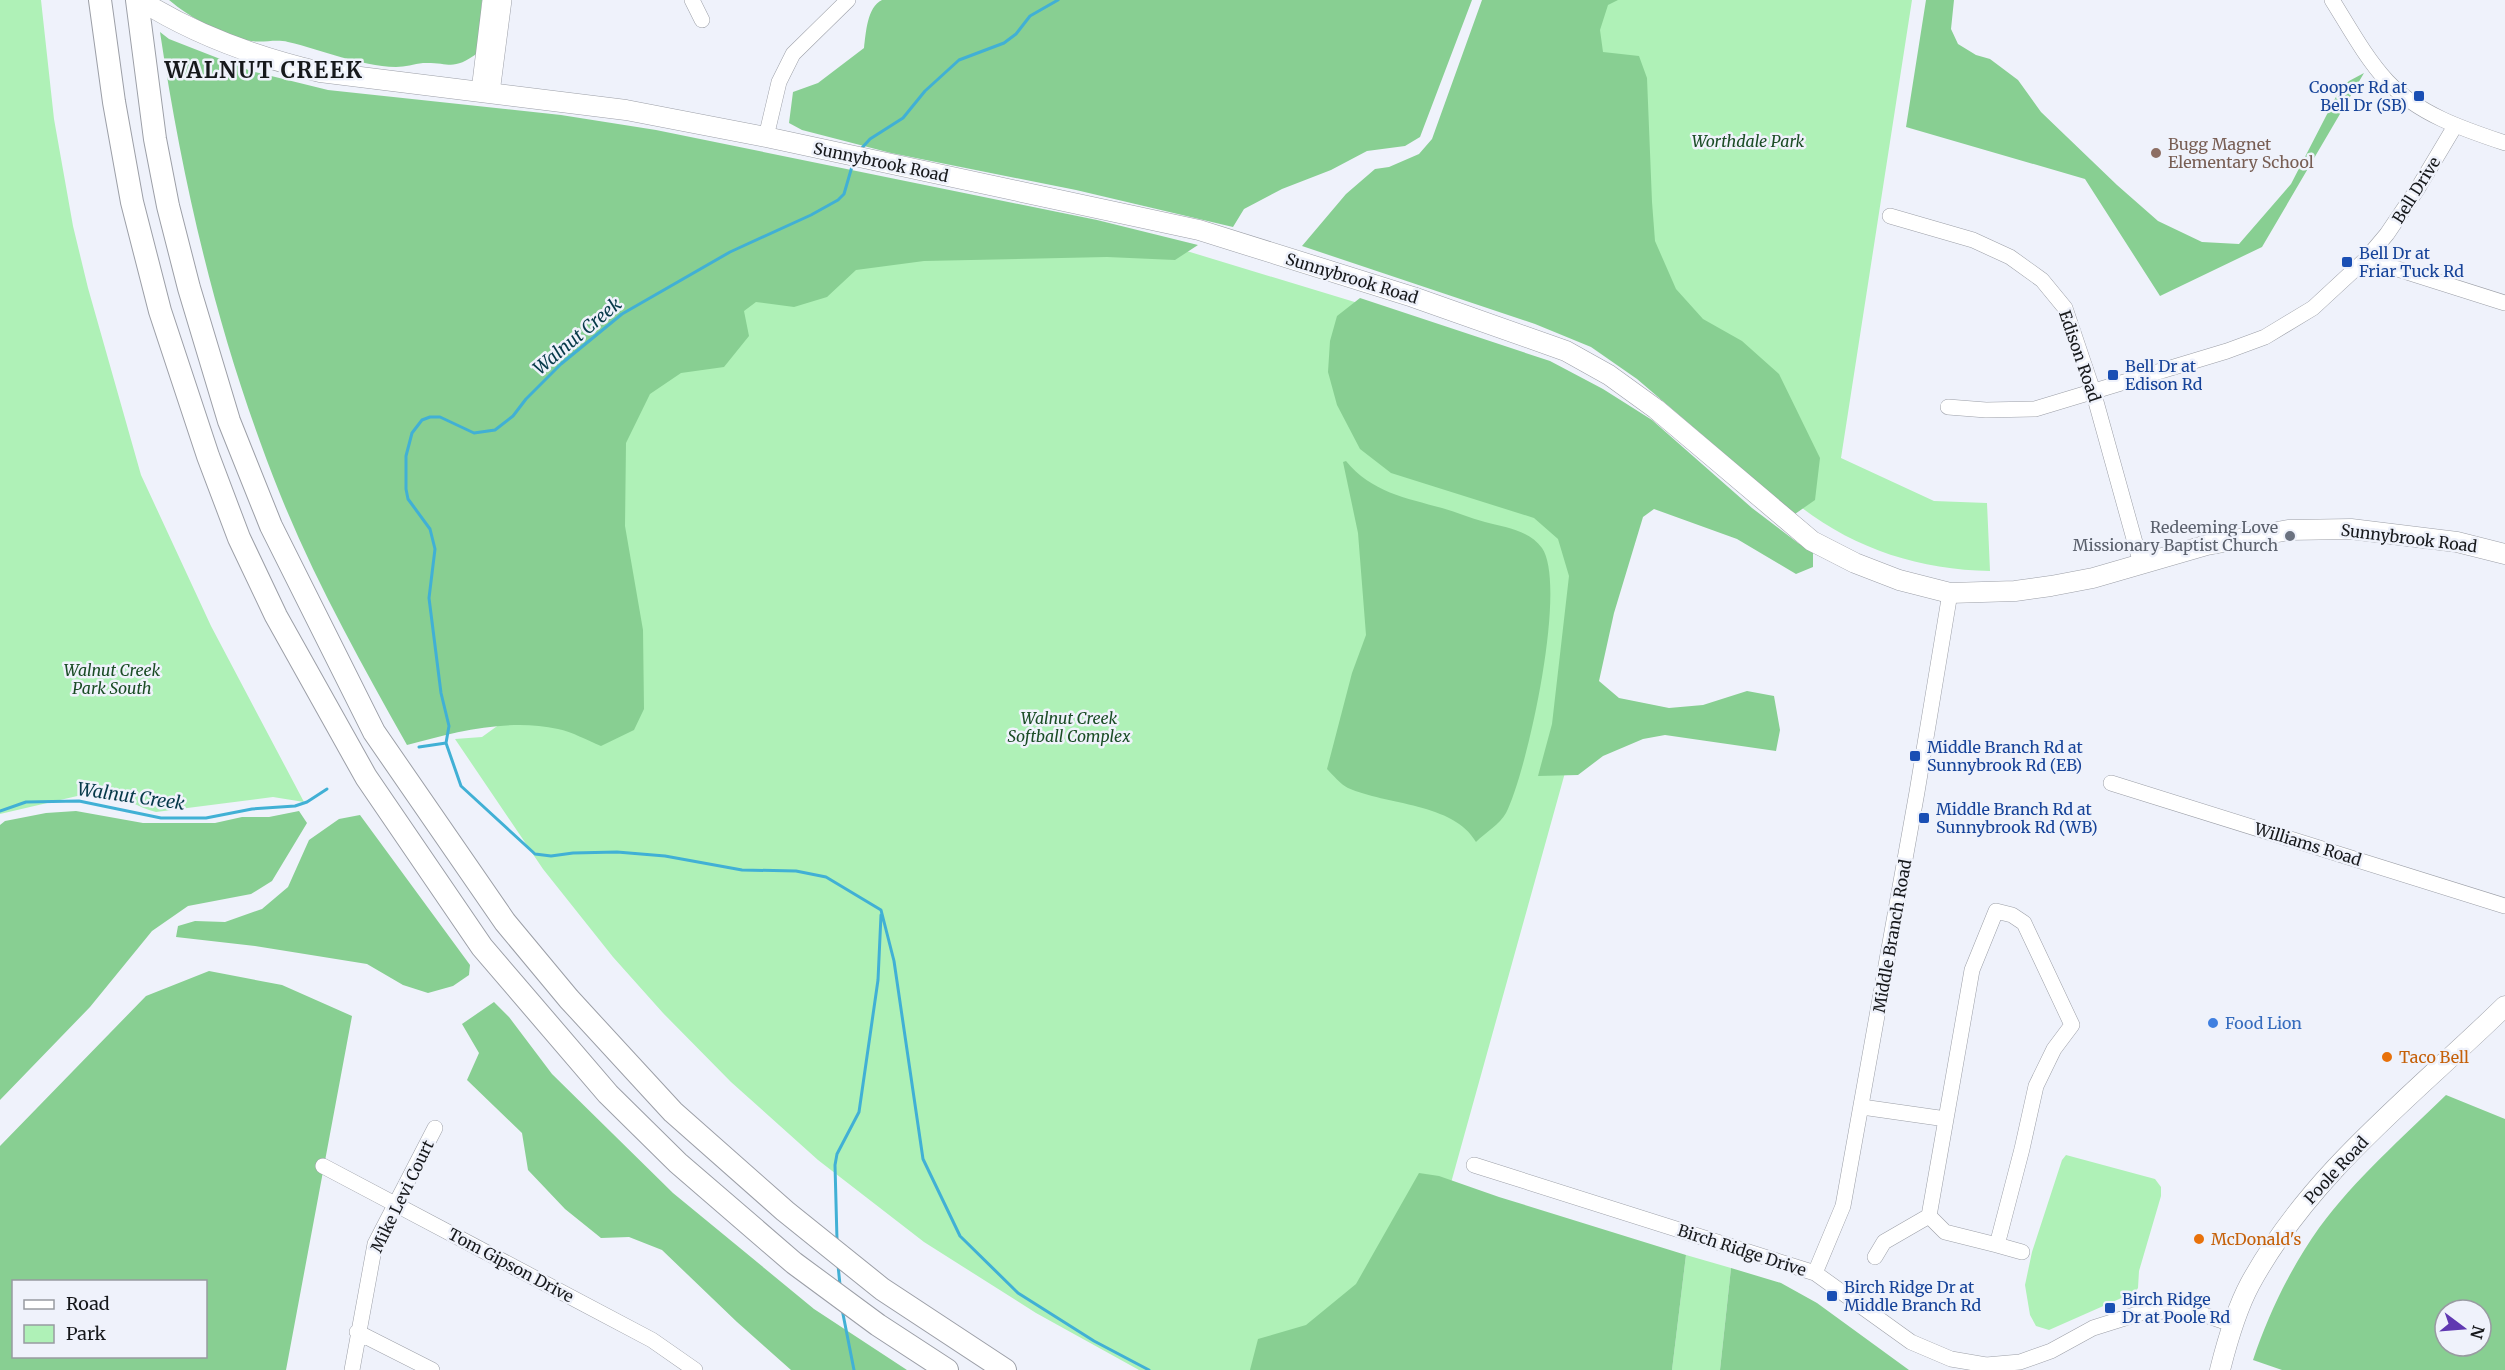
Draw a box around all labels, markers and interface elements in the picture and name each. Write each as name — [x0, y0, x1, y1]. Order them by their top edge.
district label: WALNUT CREEK — [163, 56, 364, 84]
place label: Cooper Rd at Bell Dr (SB) — [2309, 77, 2408, 115]
marker: Cooper Rd at Bell Dr (SB) — [2412, 89, 2426, 103]
park label: Worthdale Park — [1692, 131, 1805, 151]
place label: Bugg Magnet Elementary School — [2168, 134, 2314, 172]
street label: Sunnybrook Road — [812, 138, 951, 186]
marker: Bugg Magnet Elementary School — [2149, 146, 2163, 160]
street label: Bell Drive — [2388, 153, 2444, 227]
place label: Bell Dr at Friar Tuck Rd — [2359, 243, 2464, 281]
street label: Sunnybrook Road — [1283, 248, 1421, 308]
marker: Bell Dr at Friar Tuck Rd — [2340, 255, 2354, 269]
water label: Walnut Creek — [528, 292, 626, 380]
street label: Edison Road — [2055, 308, 2105, 405]
place label: Bell Dr at Edison Rd — [2125, 356, 2203, 394]
marker: Bell Dr at Edison Rd — [2106, 368, 2120, 382]
place label: Redeeming Love Missionary Baptist Church — [2073, 517, 2278, 555]
street label: Sunnybrook Road — [2340, 520, 2479, 556]
marker: Redeeming Love Missionary Baptist Church — [2283, 529, 2297, 543]
park label: Walnut Creek Park South — [64, 660, 160, 698]
park label: Walnut Creek Softball Complex — [1007, 708, 1131, 746]
place label: Middle Branch Rd at Sunnybrook Rd (EB) — [1927, 737, 2083, 775]
marker: Middle Branch Rd at Sunnybrook Rd (EB) — [1908, 749, 1922, 763]
water label: Walnut Creek — [76, 777, 186, 815]
place label: Middle Branch Rd at Sunnybrook Rd (WB) — [1936, 799, 2098, 837]
marker: Middle Branch Rd at Sunnybrook Rd (WB) — [1917, 811, 1931, 825]
street label: Williams Road — [2251, 818, 2364, 870]
street label: Middle Branch Road — [1869, 857, 1915, 1014]
place label: Food Lion — [2225, 1013, 2302, 1033]
marker: Food Lion — [2206, 1016, 2220, 1030]
place label: Taco Bell — [2399, 1047, 2469, 1067]
marker: Taco Bell — [2380, 1050, 2394, 1064]
street label: Poole Road — [2300, 1132, 2373, 1208]
street label: Mike Levi Court — [366, 1136, 438, 1255]
street label: Birch Ridge Drive — [1675, 1220, 1809, 1280]
street label: Tom Gipson Drive — [445, 1224, 577, 1306]
place label: McDonald's — [2211, 1229, 2301, 1249]
marker: McDonald's — [2192, 1232, 2206, 1246]
place label: Birch Ridge Dr at Middle Branch Rd — [1844, 1277, 1982, 1315]
legend — [12, 1280, 207, 1358]
marker: Birch Ridge Dr at Middle Branch Rd — [1825, 1289, 1839, 1303]
place label: Birch Ridge Dr at Poole Rd — [2122, 1289, 2231, 1327]
text: Road — [66, 1292, 110, 1315]
north arrow — [2433, 1298, 2493, 1358]
marker: Birch Ridge Dr at Poole Rd — [2103, 1301, 2117, 1315]
text: Park — [66, 1322, 107, 1345]
text: N — [2466, 1323, 2489, 1341]

